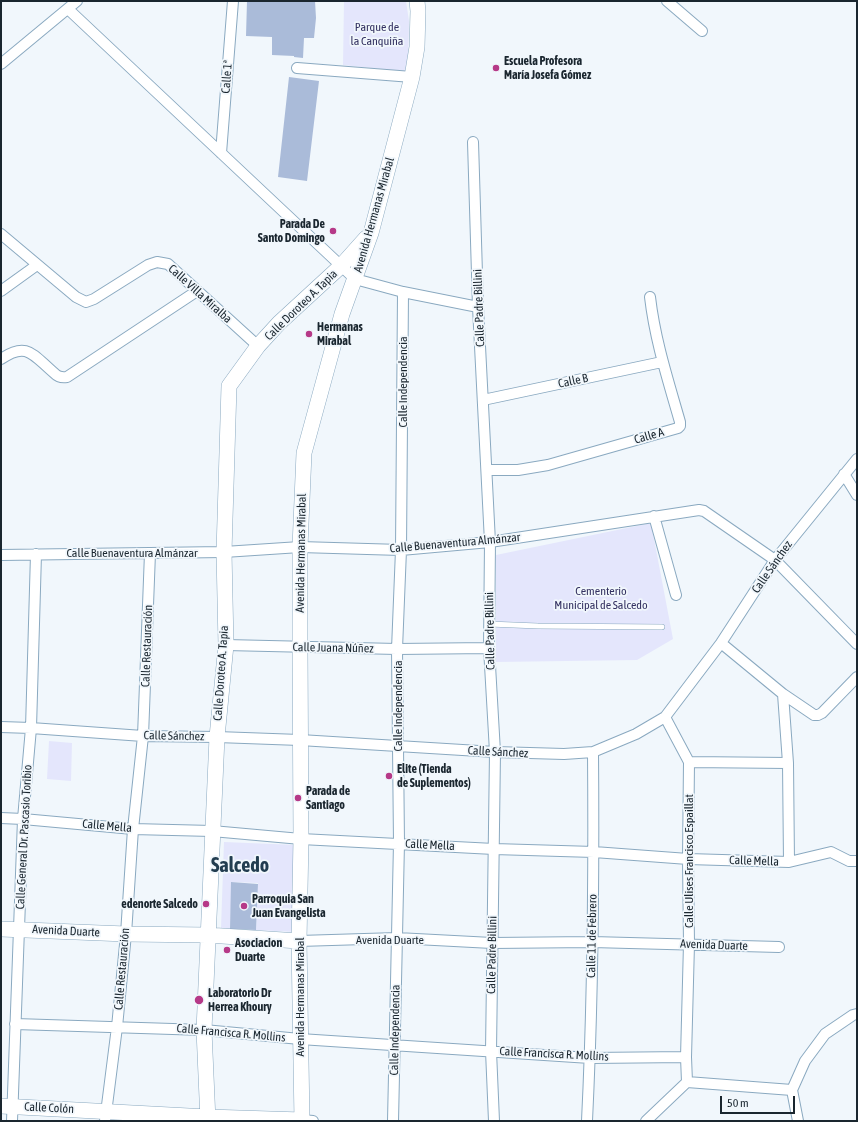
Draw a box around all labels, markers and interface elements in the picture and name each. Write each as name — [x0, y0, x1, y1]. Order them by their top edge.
park label: Parque de la Canquiña — [351, 20, 403, 48]
place label: Escuela Profesora María Josefa Gómez — [504, 54, 591, 82]
street label: Calle 1ª — [219, 60, 235, 94]
marker: Escuela Profesora María Josefa Gómez — [491, 63, 501, 73]
street label: Avenida Hermanas Mirabal — [351, 156, 397, 274]
place label: Parada De Santo Domingo — [258, 217, 325, 245]
marker: Parada De Santo Domingo — [328, 226, 338, 236]
street label: Calle Villa Miralba — [165, 262, 235, 326]
street label: Calle Doroteo A. Tapia — [262, 267, 340, 343]
street label: Calle Padre Billini — [470, 269, 488, 347]
place label: Hermanas Mirabal — [317, 320, 363, 348]
marker: Hermanas Mirabal — [304, 329, 314, 339]
street label: Calle Independencia — [396, 336, 410, 428]
street label: Calle B — [557, 371, 589, 391]
street label: Calle A — [633, 425, 665, 447]
street label: Avenida Hermanas Mirabal — [293, 493, 309, 613]
street label: Calle Buenaventura Almánzar — [389, 530, 521, 556]
street label: Calle Sánchez — [749, 538, 795, 596]
street label: Calle Buenaventura Almánzar — [66, 546, 198, 560]
park label: Cementerio Municipal de Salcedo — [554, 584, 648, 612]
street label: Calle Padre Billini — [482, 592, 498, 670]
street label: Calle Restauración — [138, 605, 156, 687]
street label: Calle Doroteo A. Tapia — [210, 625, 232, 721]
street label: Calle Juana Núñez — [292, 640, 374, 656]
street label: Calle Independencia — [391, 660, 405, 752]
street label: Calle Sánchez — [143, 728, 205, 744]
street label: Calle Sánchez — [467, 743, 529, 761]
place label: Elite (Tienda de Suplementos) — [397, 762, 471, 790]
street label: Calle General Dr. Pascasio Toribio — [13, 764, 35, 910]
marker: Elite (Tienda de Suplementos) — [384, 771, 394, 781]
place label: Parada de Santiago — [306, 784, 350, 812]
marker: Parada de Santiago — [293, 793, 303, 803]
street label: Calle Ulises Francisco Espaillat — [682, 794, 696, 928]
street label: Calle Mella — [82, 817, 132, 835]
street label: Calle Mella — [405, 837, 455, 853]
street label: Calle Mella — [729, 853, 779, 869]
district label: Salcedo — [211, 854, 269, 878]
place label: Parroquia San Juan Evangelista — [252, 892, 326, 920]
street label: Calle 11 de Febrero — [584, 894, 600, 978]
place label: edenorte Salcedo — [121, 897, 198, 911]
marker: edenorte Salcedo — [201, 899, 211, 909]
marker: Parroquia San Juan Evangelista — [239, 901, 249, 911]
street label: Calle Padre Billini — [484, 916, 500, 994]
street label: Avenida Duarte — [32, 922, 100, 940]
street label: Calle Restauración — [111, 927, 133, 1011]
street label: Avenida Duarte — [356, 933, 424, 947]
place label: Asociacion Duarte — [235, 936, 282, 964]
street label: Avenida Hermanas Mirabal — [293, 937, 307, 1057]
street label: Avenida Duarte — [680, 937, 748, 953]
marker: Asociacion Duarte — [222, 945, 232, 955]
street label: Calle Independencia — [387, 984, 403, 1076]
place label: Laboratorio Dr Herrea Khoury — [208, 986, 272, 1014]
marker: Laboratorio Dr Herrea Khoury — [193, 994, 205, 1006]
street label: Calle Francisca R. Mollins — [176, 1021, 286, 1045]
street label: Calle Francisca R. Mollins — [499, 1044, 609, 1064]
scale bar — [722, 1088, 797, 1114]
text: 50 m — [727, 1096, 749, 1110]
street label: Calle Colón — [24, 1100, 74, 1116]

